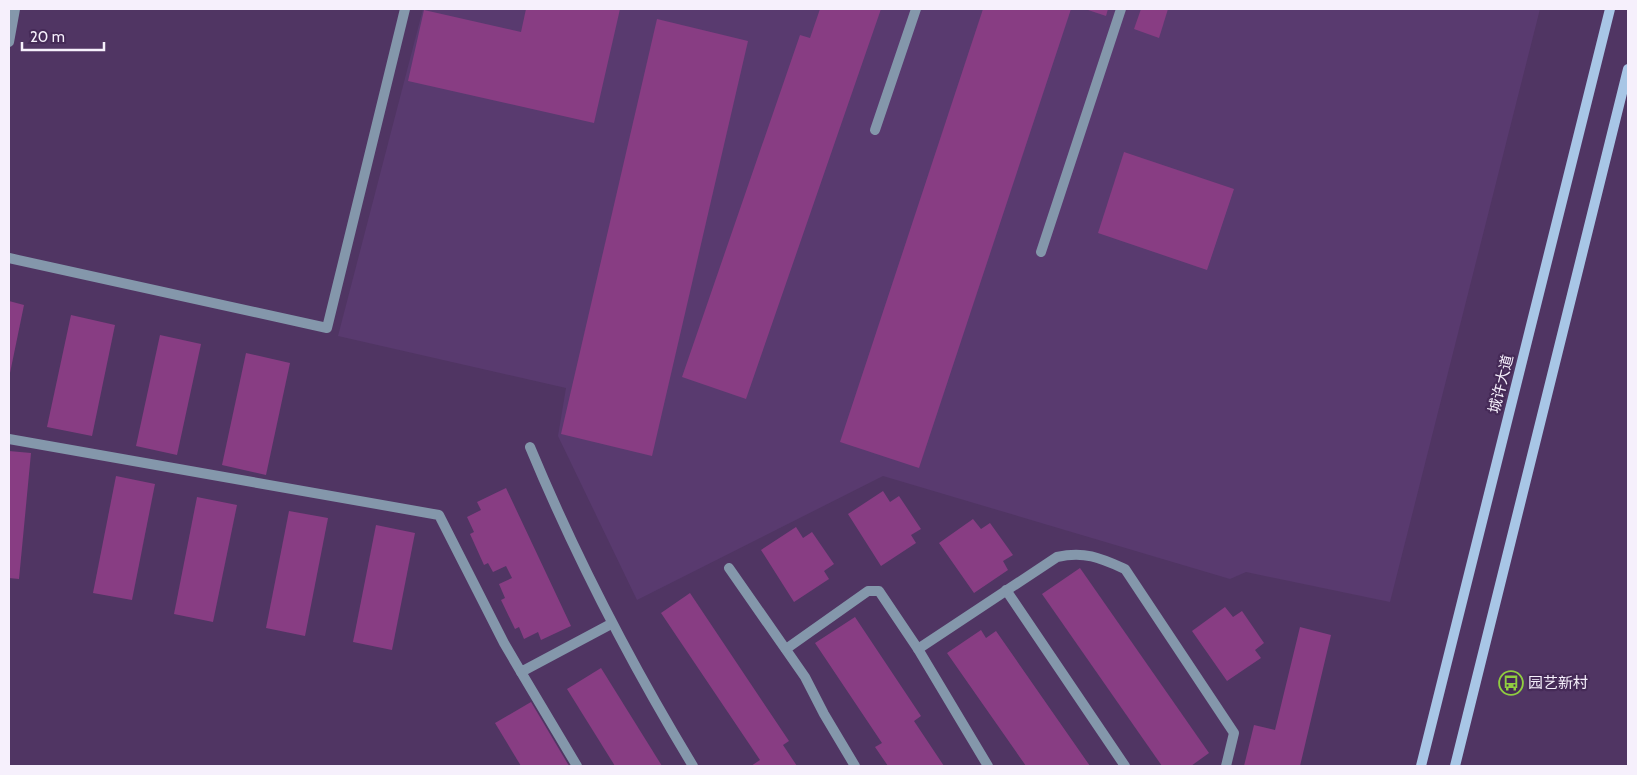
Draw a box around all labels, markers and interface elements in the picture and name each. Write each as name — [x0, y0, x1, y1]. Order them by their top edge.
scale bar — [22, 20, 105, 52]
text: 20 m — [30, 28, 65, 46]
street label: 城许大道 — [1485, 353, 1517, 415]
bus stop icon: 园艺新村 — [1498, 670, 1524, 696]
place label: 园艺新村 — [1528, 674, 1588, 692]

